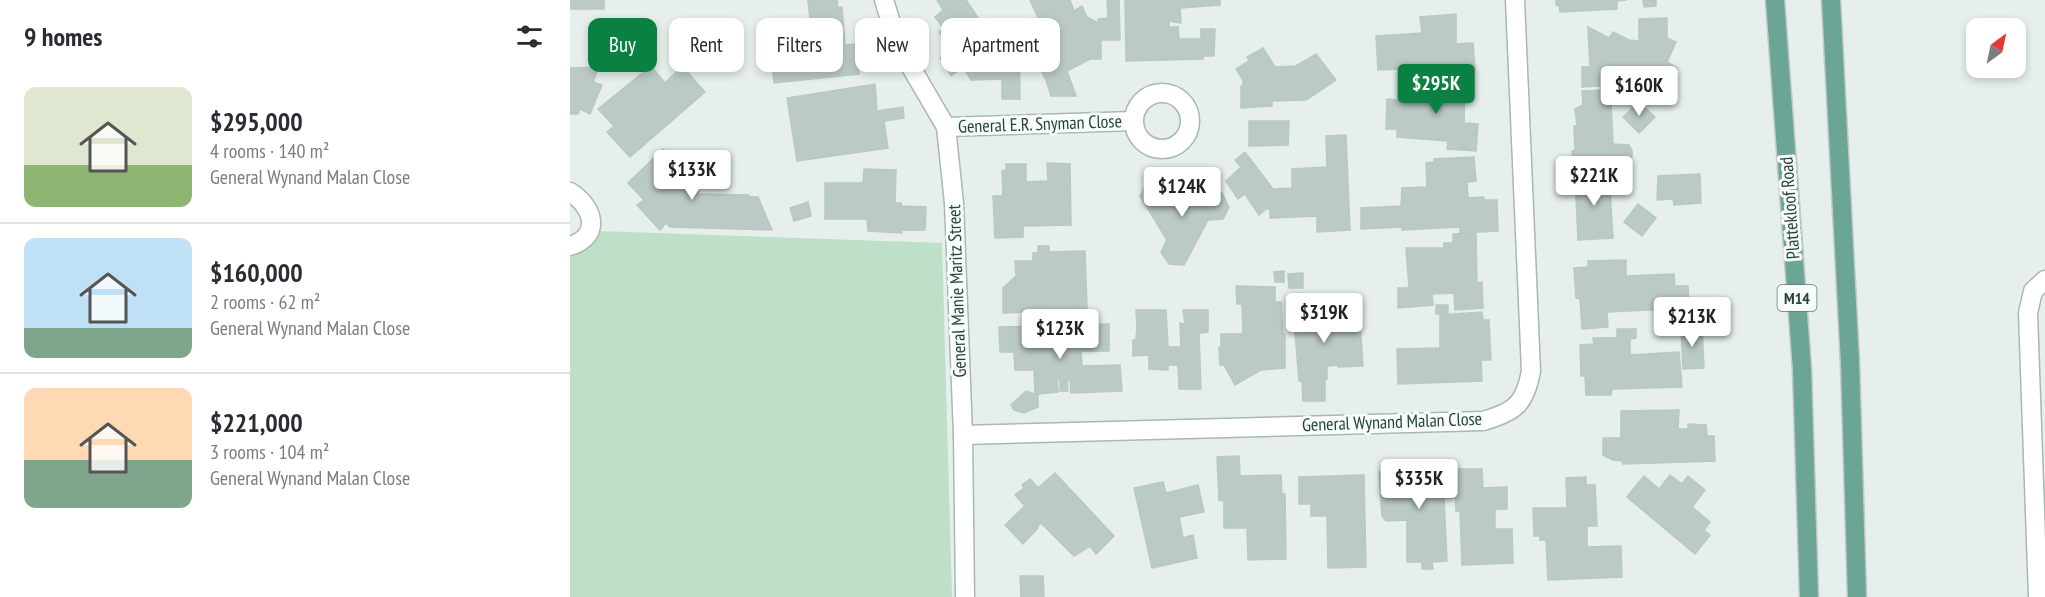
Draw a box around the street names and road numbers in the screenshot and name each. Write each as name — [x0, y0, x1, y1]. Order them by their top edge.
street label: General E.R. Snyman Close — [958, 109, 1122, 138]
street label: Plattekloof Road — [1774, 156, 1805, 260]
street label: General Manie Maritz Street — [942, 204, 971, 378]
road number: M14 — [1778, 285, 1816, 311]
street label: General Wynand Malan Close — [1302, 407, 1482, 436]

